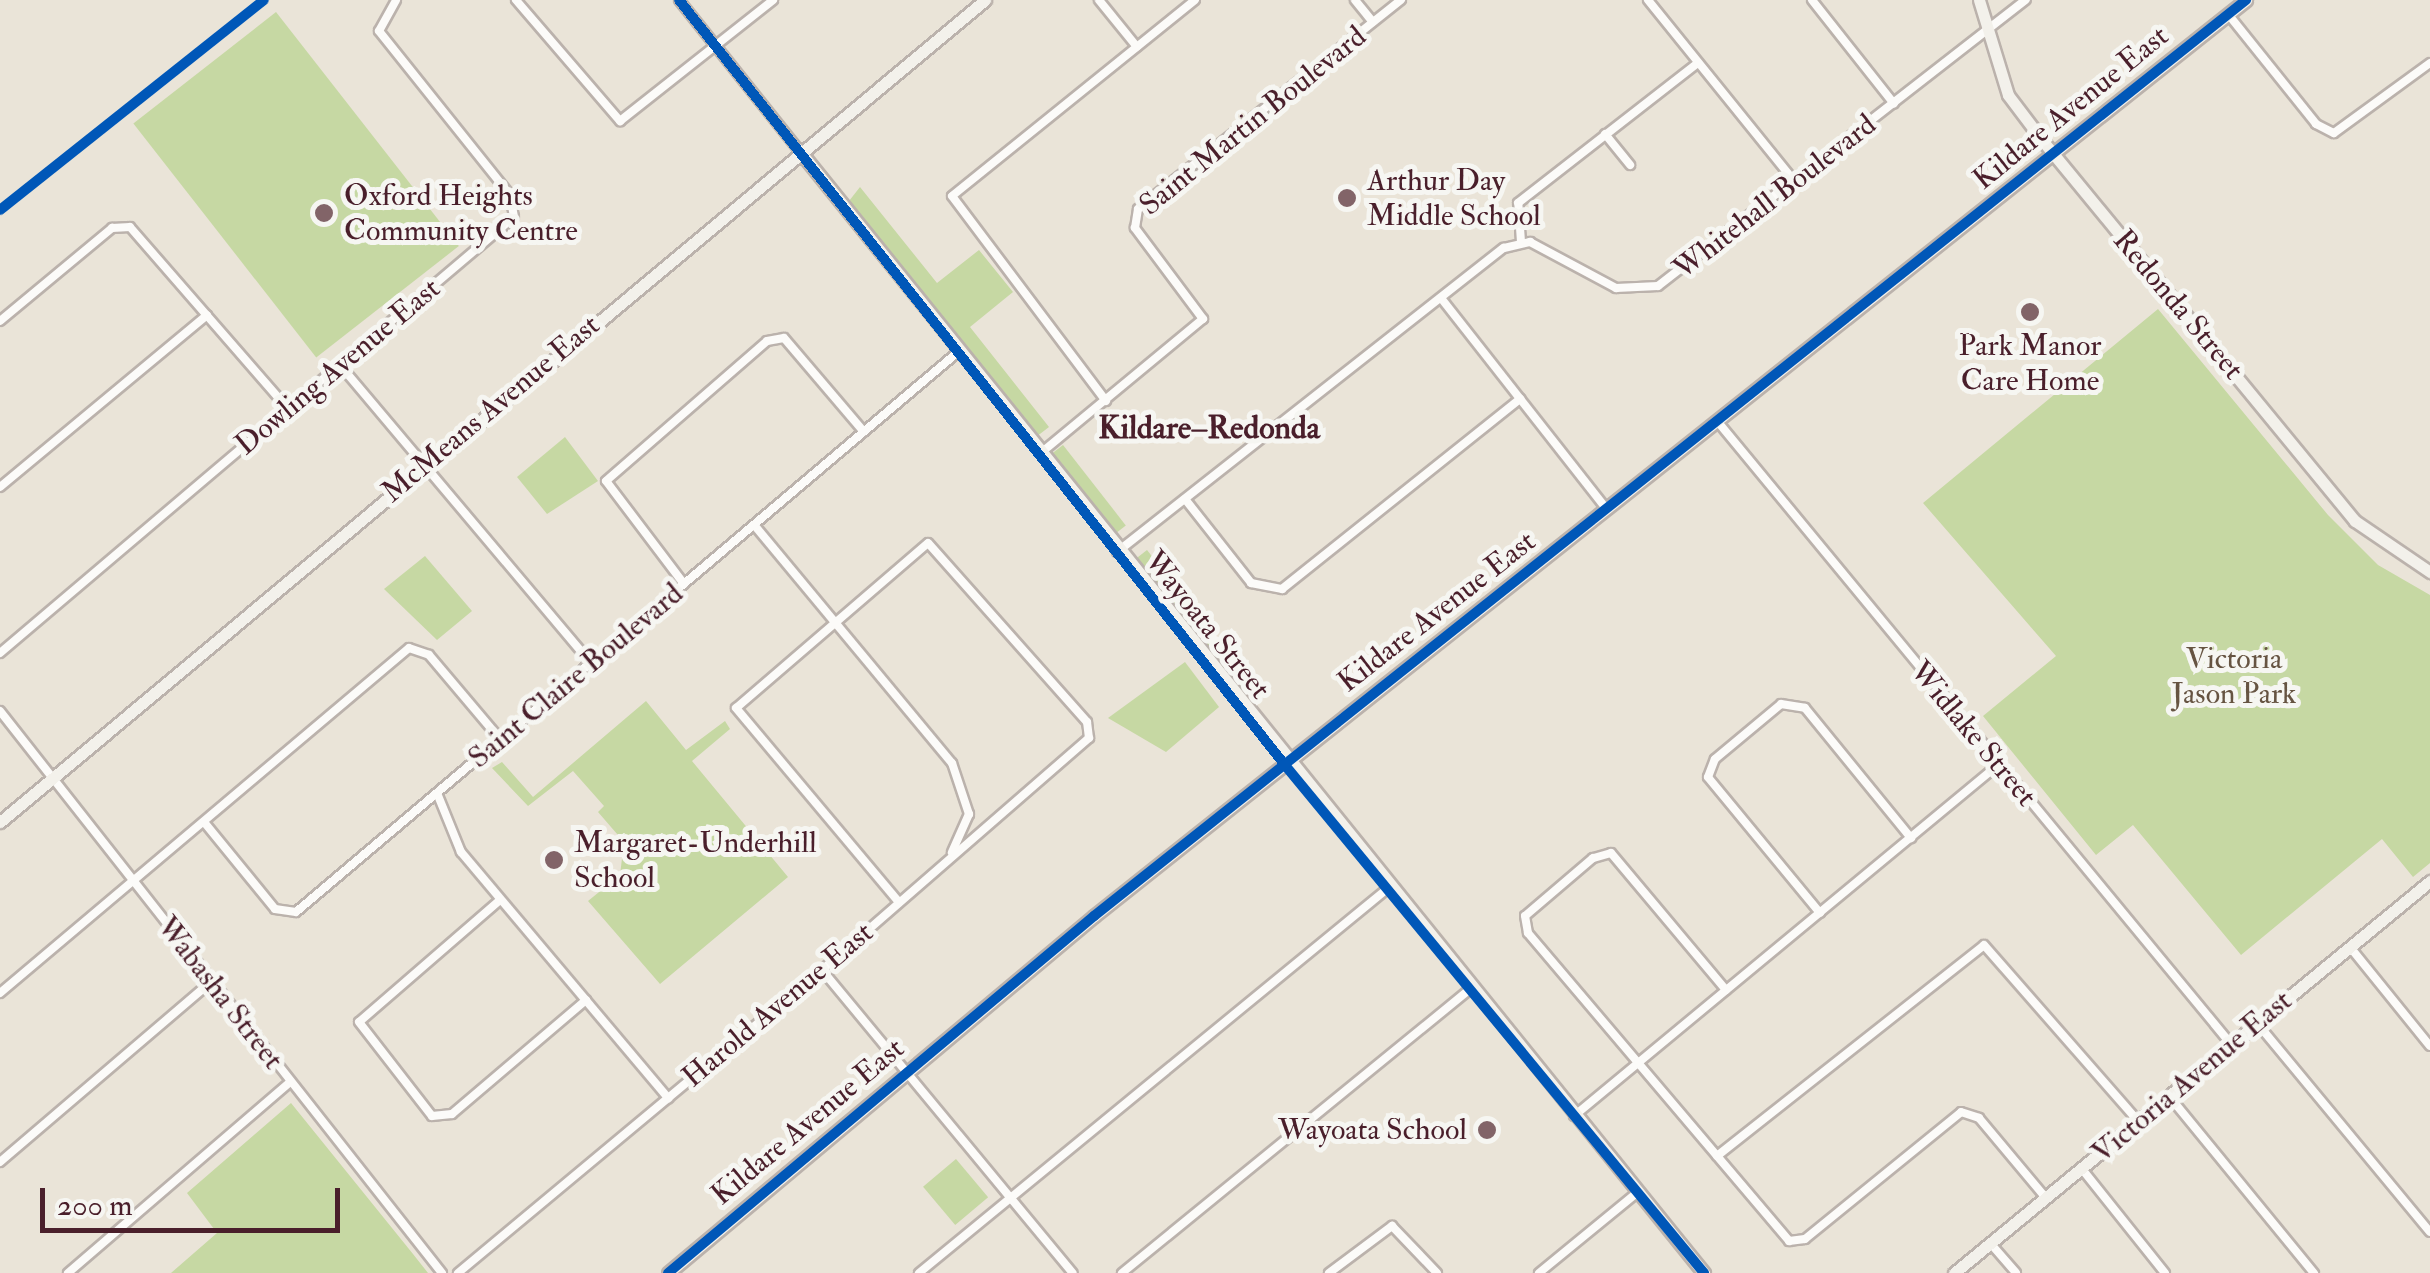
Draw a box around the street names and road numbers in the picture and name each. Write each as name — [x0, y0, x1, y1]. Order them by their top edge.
street label: Kildare Avenue East — [1966, 18, 2176, 198]
street label: Saint Martin Boulevard — [1133, 19, 1373, 223]
street label: Whitehall Boulevard — [1667, 107, 1883, 287]
street label: Redonda Street — [2105, 223, 2251, 387]
street label: Dowling Avenue East — [228, 271, 448, 463]
street label: McMeans Avenue East — [375, 307, 607, 511]
street label: Kildare Avenue East — [1331, 524, 1543, 700]
street label: Wayoata Street — [1136, 544, 1278, 706]
street label: Saint Claire Boulevard — [461, 576, 691, 776]
street label: Widlake Street — [1902, 654, 2044, 814]
street label: Wabasha Street — [149, 909, 291, 1077]
street label: Harold Avenue East — [675, 915, 881, 1095]
street label: Victoria Avenue East — [2085, 983, 2299, 1171]
street label: Kildare Avenue East — [704, 1031, 912, 1213]

